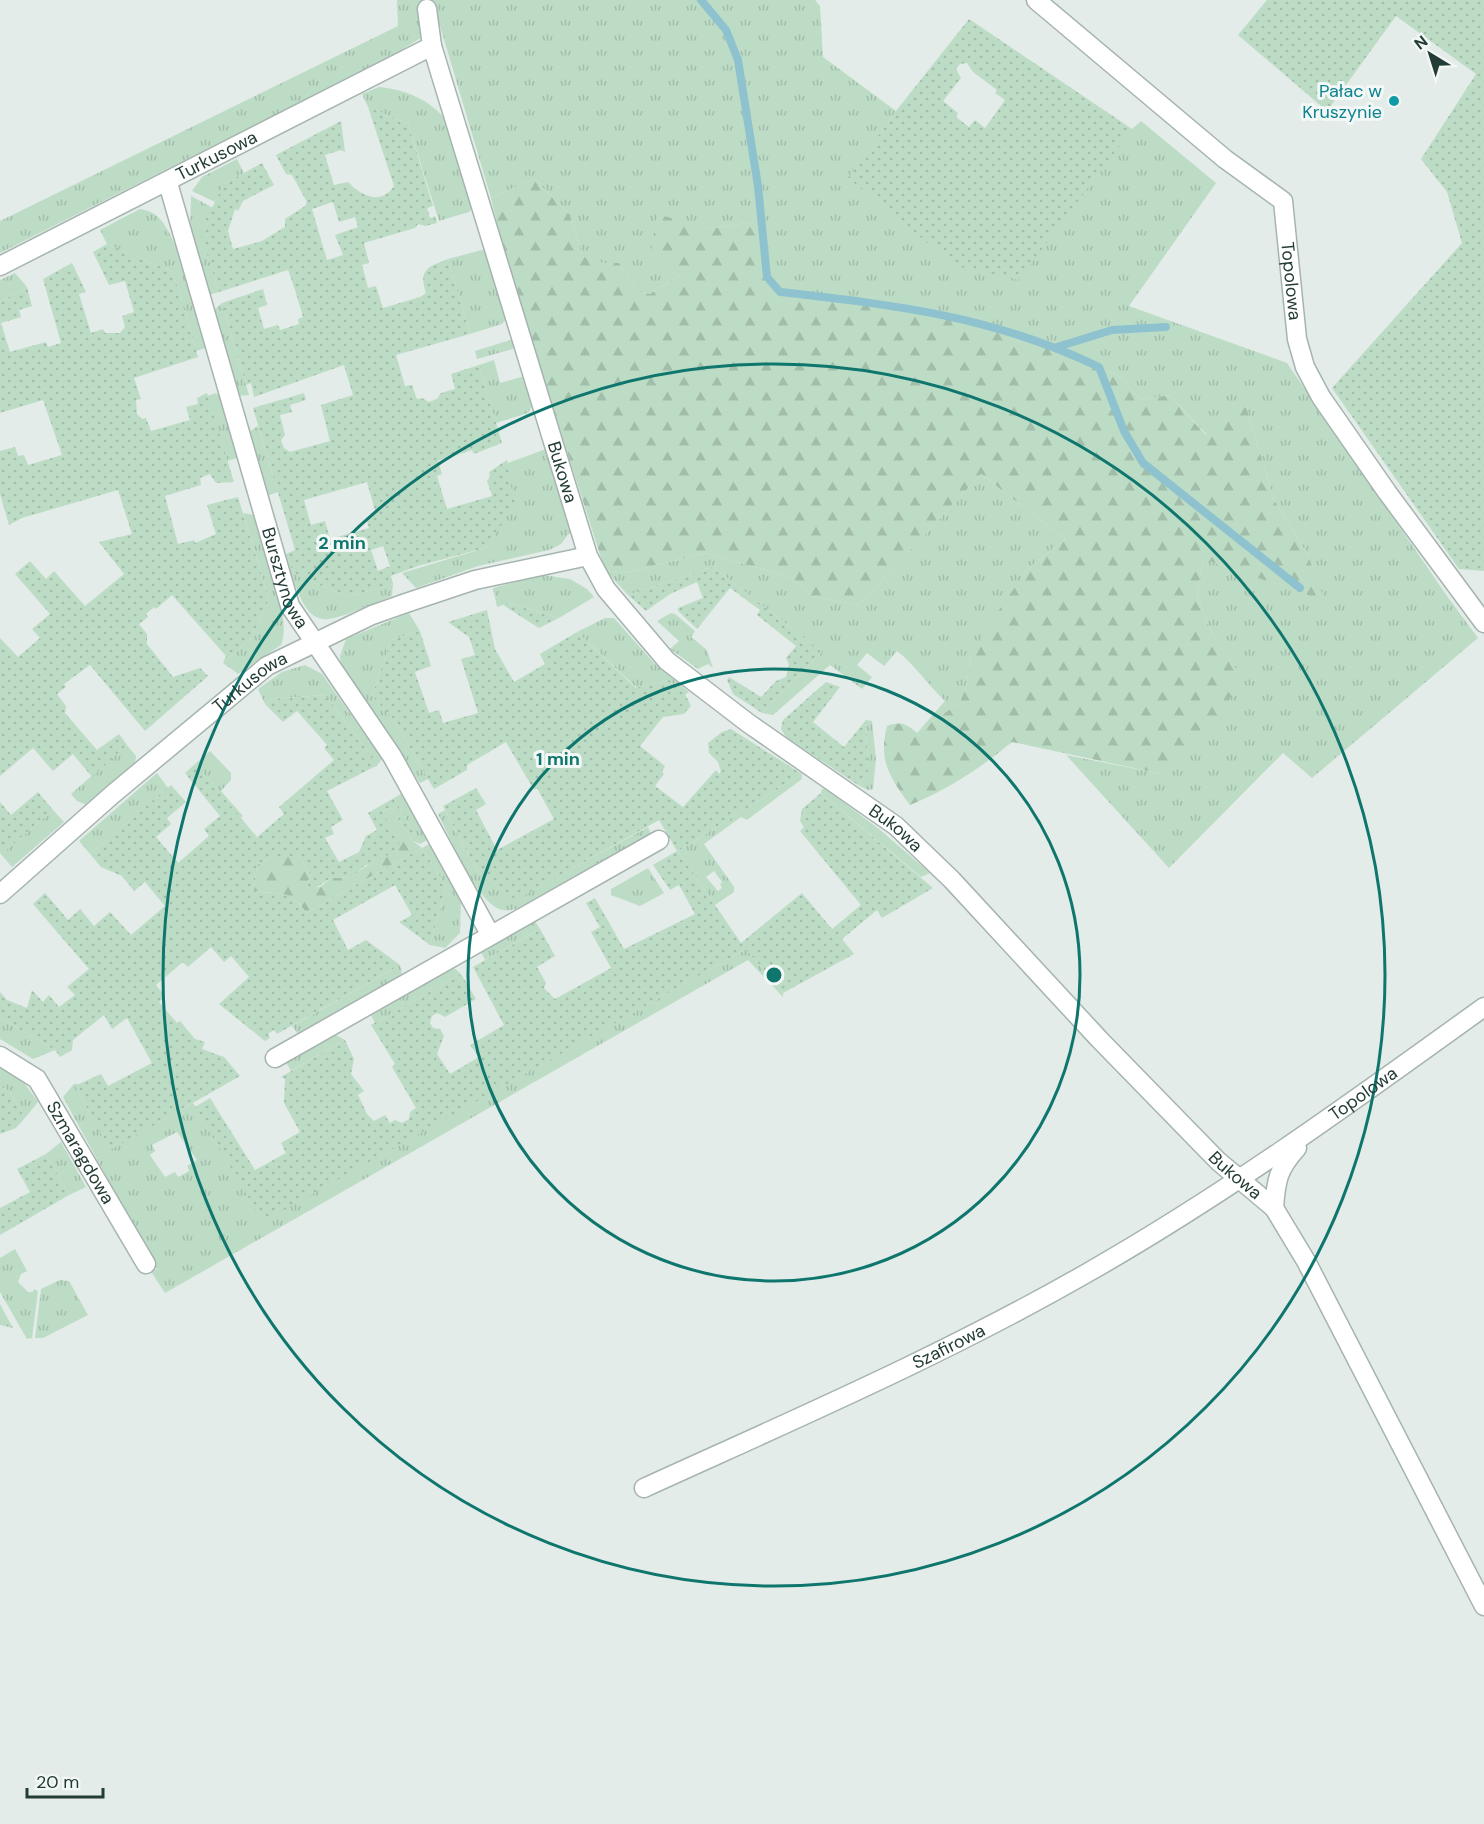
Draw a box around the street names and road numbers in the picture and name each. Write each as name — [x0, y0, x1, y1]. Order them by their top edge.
street label: Turkusowa — [172, 125, 261, 186]
street label: Topolowa — [1275, 241, 1307, 321]
street label: Bukowa — [542, 438, 583, 506]
street label: Bursztynowa — [256, 525, 314, 633]
street label: Turkusowa — [208, 646, 291, 718]
street label: Bukowa — [864, 799, 928, 857]
street label: Topolowa — [1324, 1061, 1402, 1126]
street label: Szmaragdowa — [41, 1097, 120, 1208]
street label: Bukowa — [1203, 1146, 1267, 1205]
street label: Szafirowa — [908, 1318, 989, 1375]

